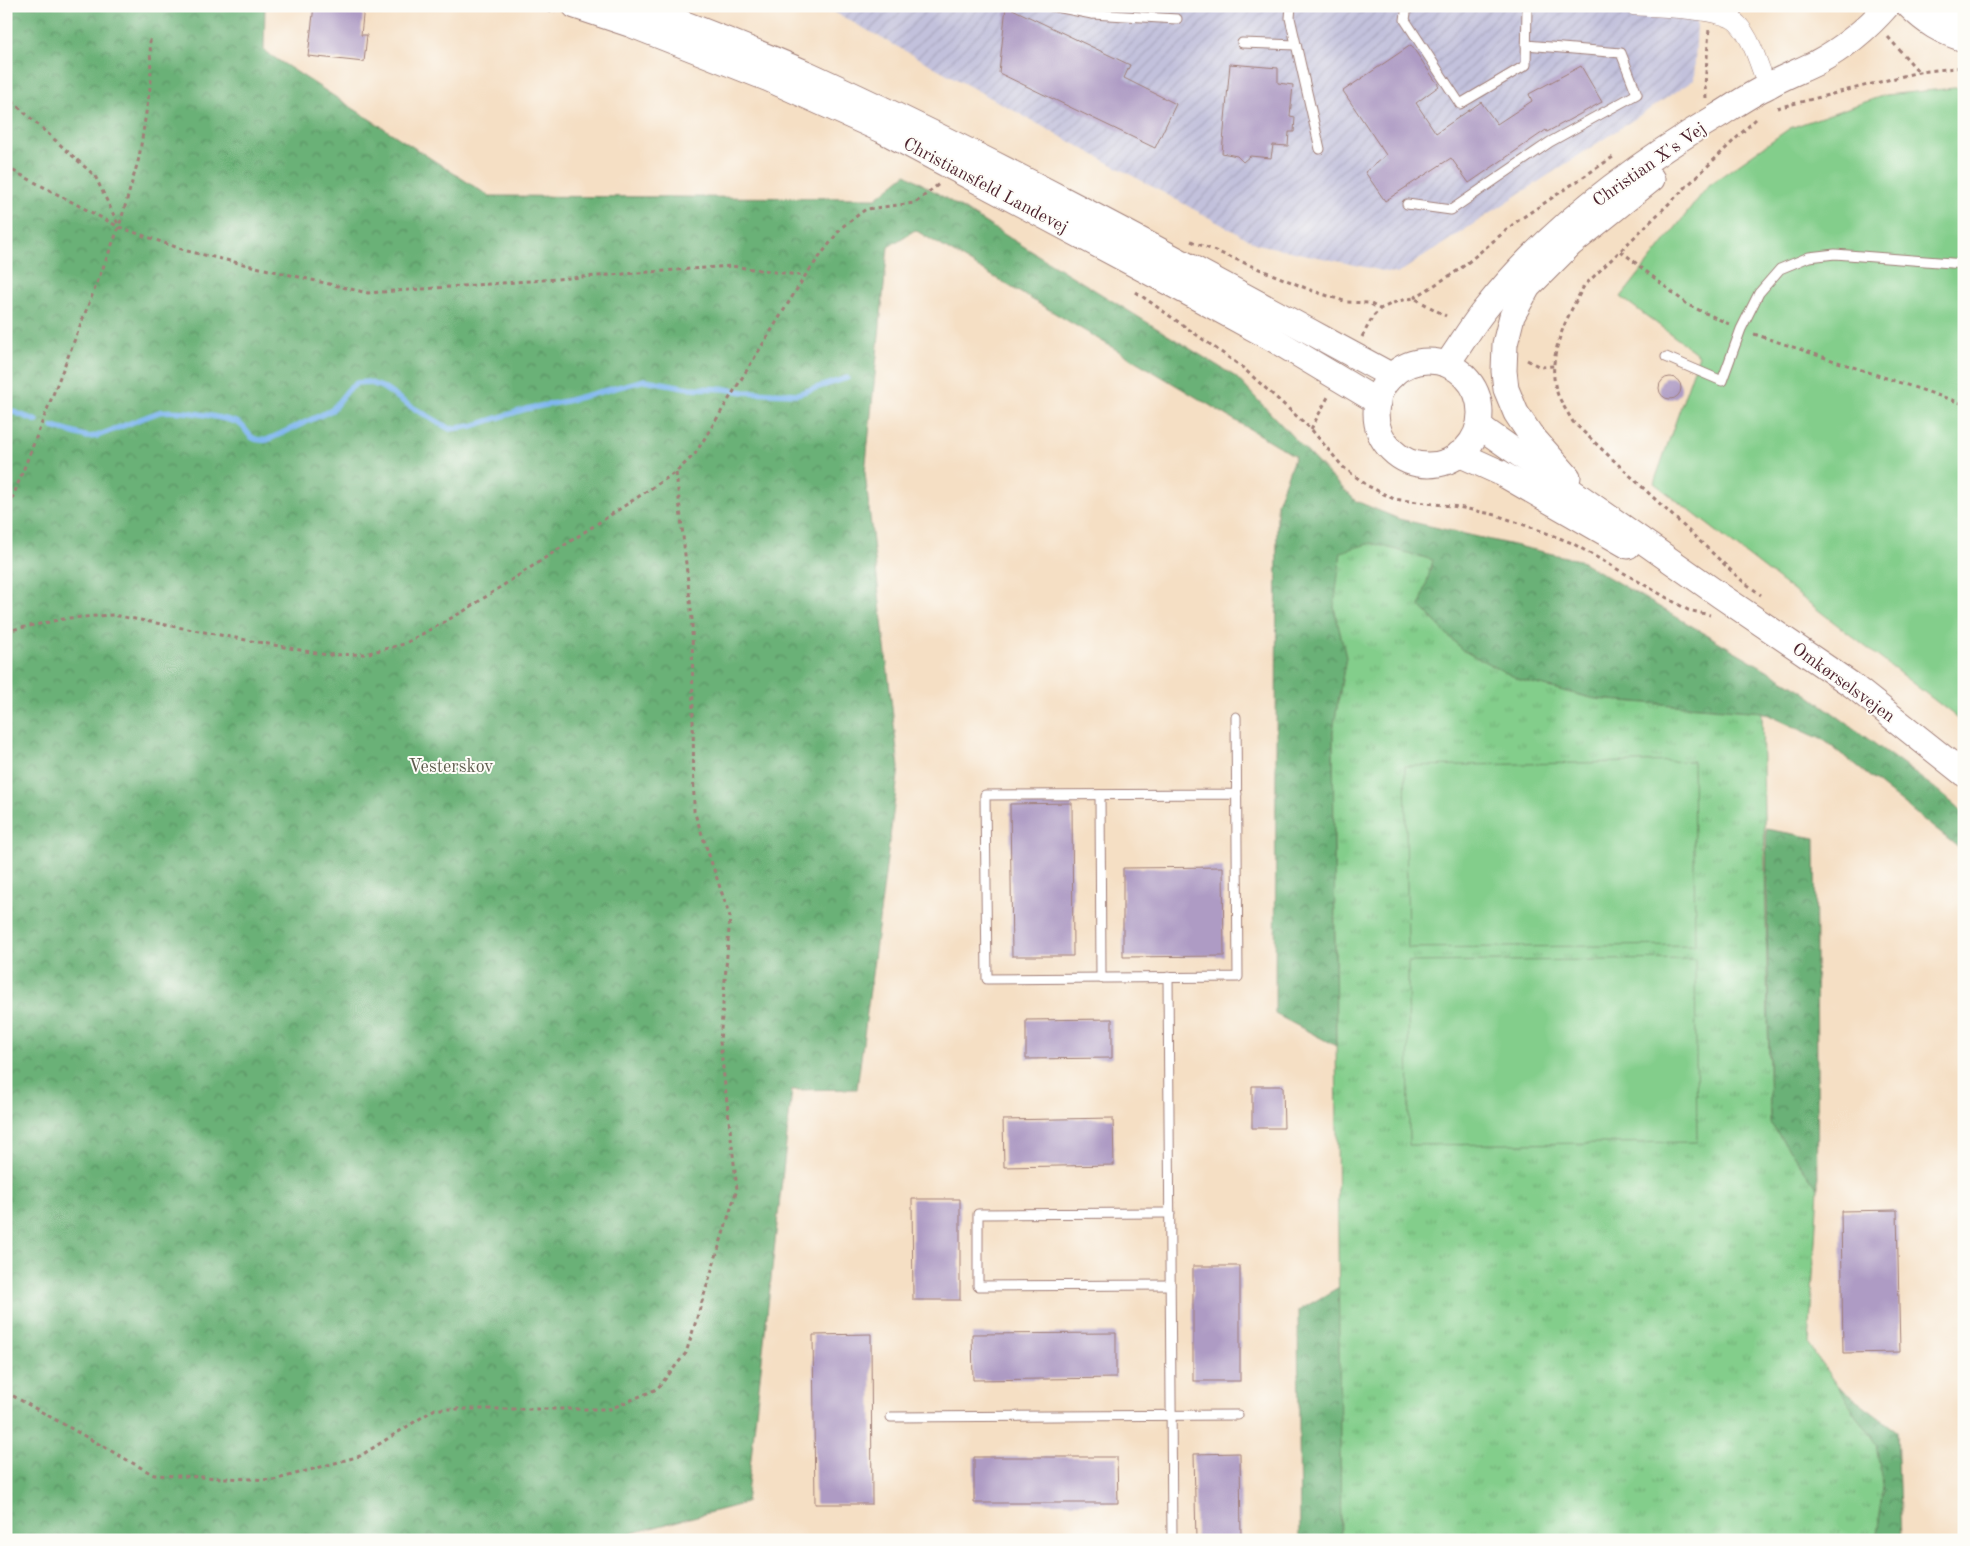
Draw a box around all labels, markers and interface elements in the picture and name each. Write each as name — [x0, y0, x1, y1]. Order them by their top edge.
street label: Christian X's Vej — [1590, 119, 1709, 211]
street label: Christiansfeld Landevej — [900, 135, 1071, 237]
street label: Omkørselsvejen — [1789, 640, 1898, 726]
park label: Vesterskov — [408, 758, 494, 776]

